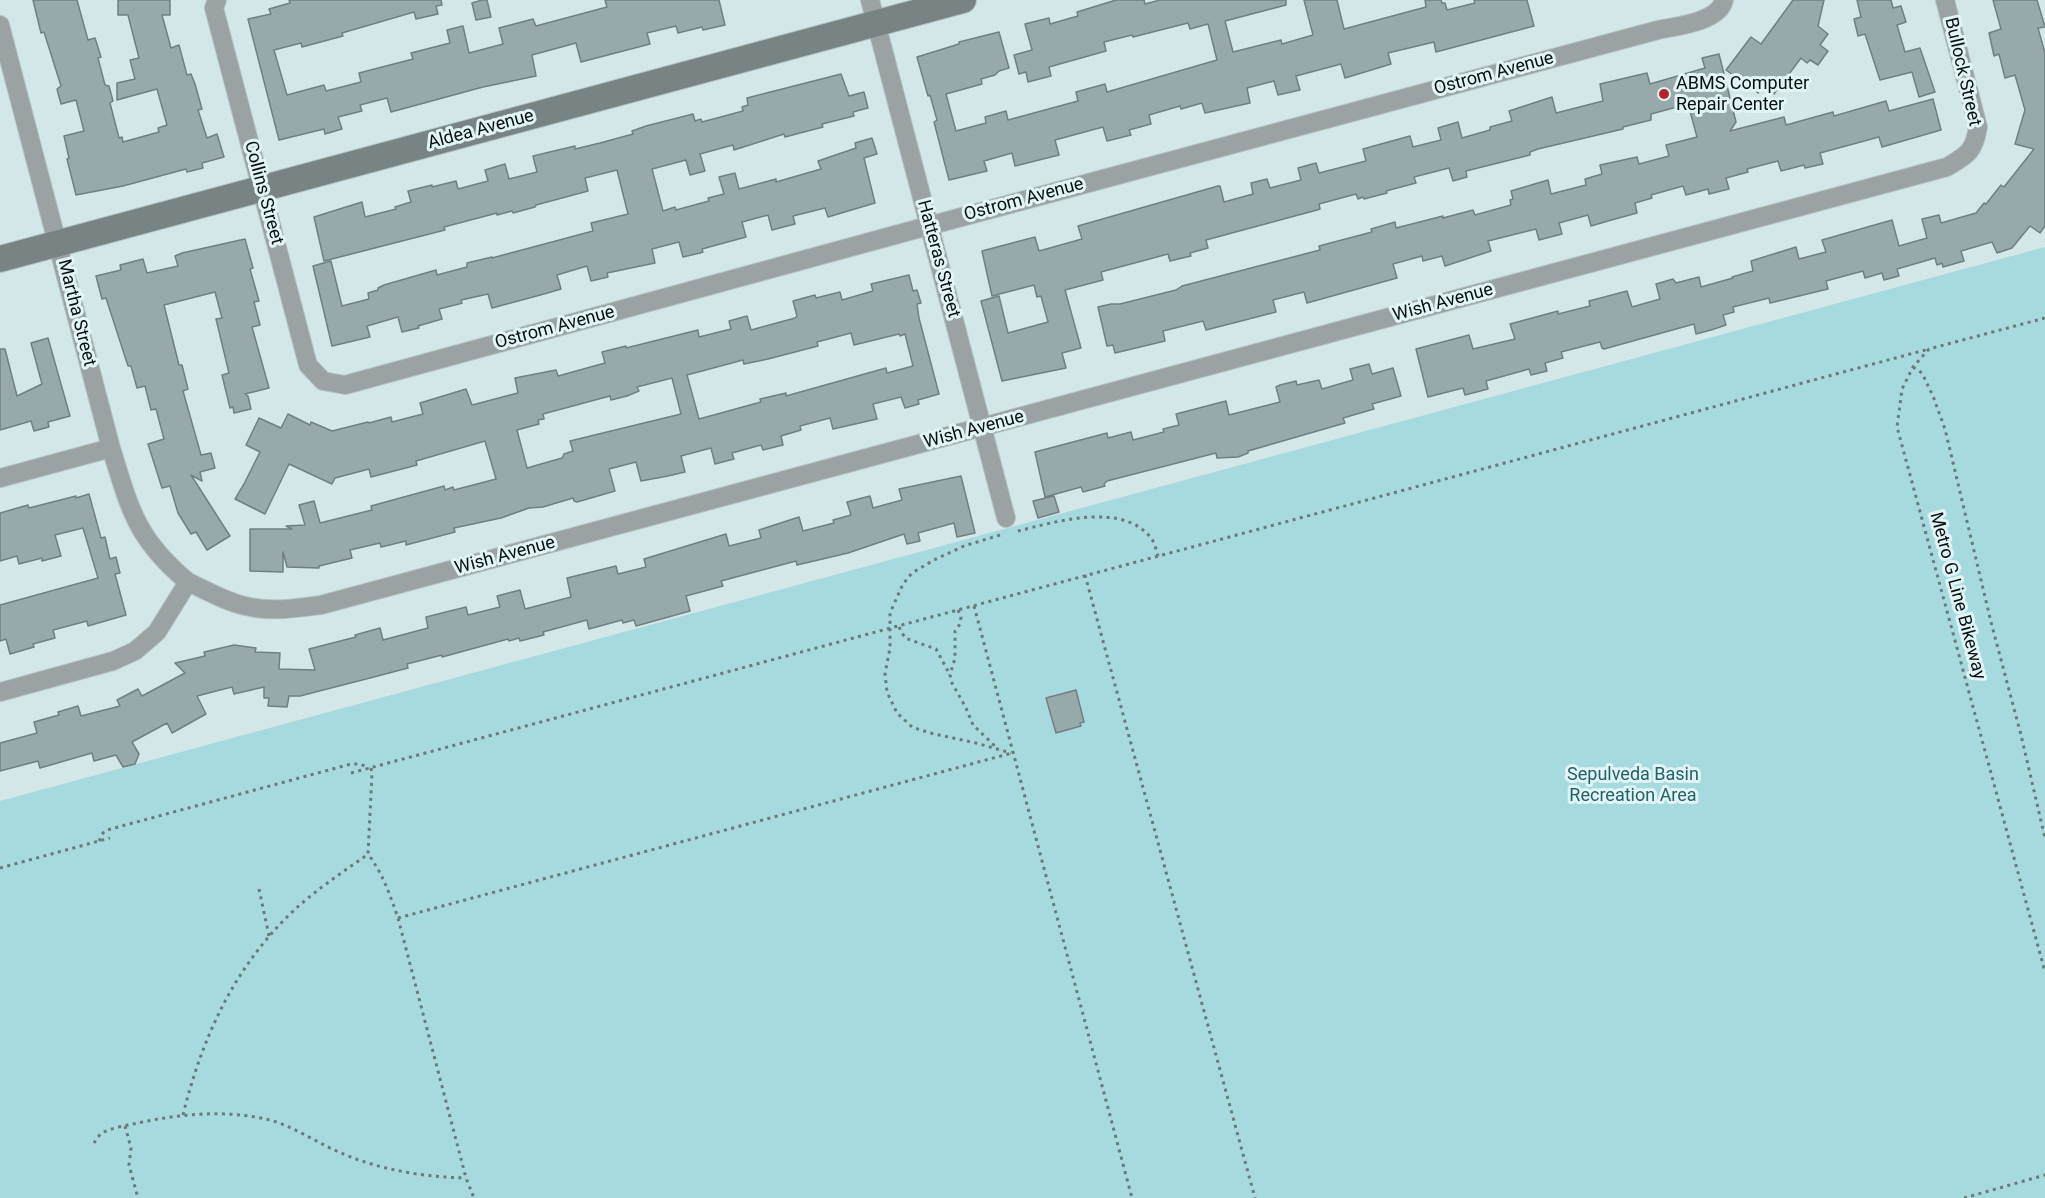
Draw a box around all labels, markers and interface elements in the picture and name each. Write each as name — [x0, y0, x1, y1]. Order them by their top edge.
street label: Bullock Street — [1939, 16, 1985, 128]
street label: Ostrom Avenue — [1432, 48, 1556, 100]
place label: ABMS Computer Repair Center — [1676, 73, 1809, 116]
marker: ABMS Computer Repair Center — [1657, 87, 1671, 101]
street label: Aldea Avenue — [426, 105, 536, 155]
street label: Collins Street — [239, 139, 287, 247]
street label: Ostrom Avenue — [962, 174, 1086, 226]
street label: Hatteras Street — [912, 198, 964, 320]
street label: Martha Street — [52, 257, 100, 369]
street label: Wish Avenue — [1391, 279, 1495, 327]
street label: Ostrom Avenue — [493, 302, 617, 354]
street label: Wish Avenue — [922, 406, 1026, 454]
street label: Metro G Line Bikeway — [1924, 510, 1990, 682]
street label: Wish Avenue — [453, 532, 557, 580]
park label: Sepulveda Basin Recreation Area — [1567, 764, 1699, 806]

